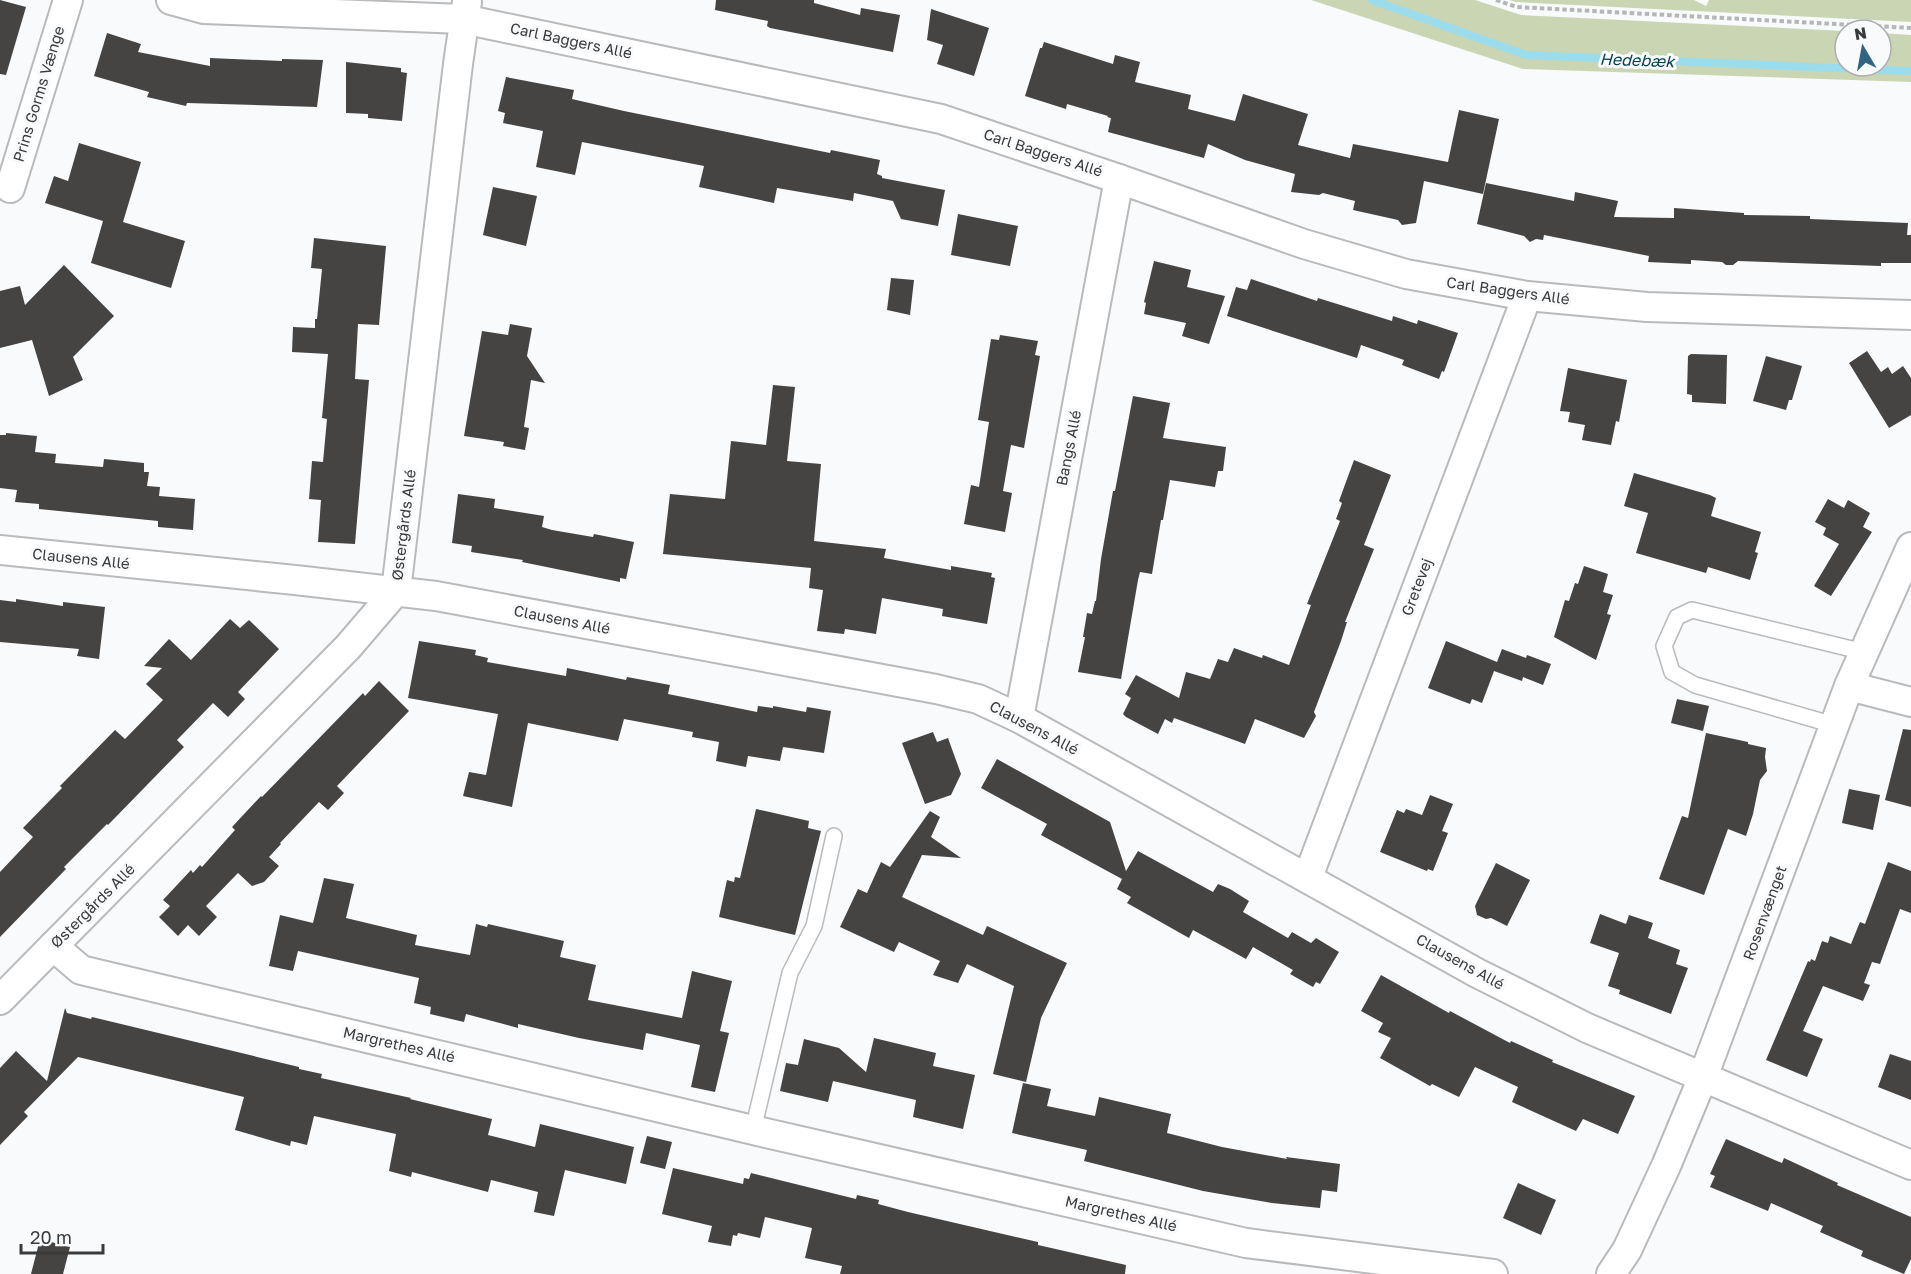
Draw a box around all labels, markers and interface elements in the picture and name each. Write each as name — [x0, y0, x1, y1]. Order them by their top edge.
street label: Carl Baggers Allé — [509, 18, 634, 62]
north arrow — [1833, 18, 1893, 78]
text: N — [1853, 22, 1868, 44]
street label: Prins Gorms Vænge — [9, 23, 67, 164]
water label: Hedebæk — [1599, 49, 1676, 71]
street label: Carl Baggers Allé — [981, 124, 1105, 180]
street label: Carl Baggers Allé — [1445, 272, 1571, 308]
street label: Bangs Allé — [1052, 408, 1084, 487]
street label: Østergårds Allé — [387, 468, 419, 581]
street label: Clausens Allé — [31, 544, 131, 572]
street label: Gretevej — [1397, 555, 1435, 618]
street label: Clausens Allé — [512, 601, 612, 637]
street label: Clausens Allé — [987, 696, 1082, 758]
street label: Østergårds Allé — [46, 859, 138, 951]
street label: Rosenvænget — [1739, 863, 1790, 963]
street label: Clausens Allé — [1413, 929, 1508, 993]
street label: Margrethes Allé — [342, 1022, 457, 1066]
street label: Margrethes Allé — [1064, 1191, 1179, 1235]
scale bar — [21, 1217, 104, 1255]
text: 20 m — [30, 1226, 72, 1248]

